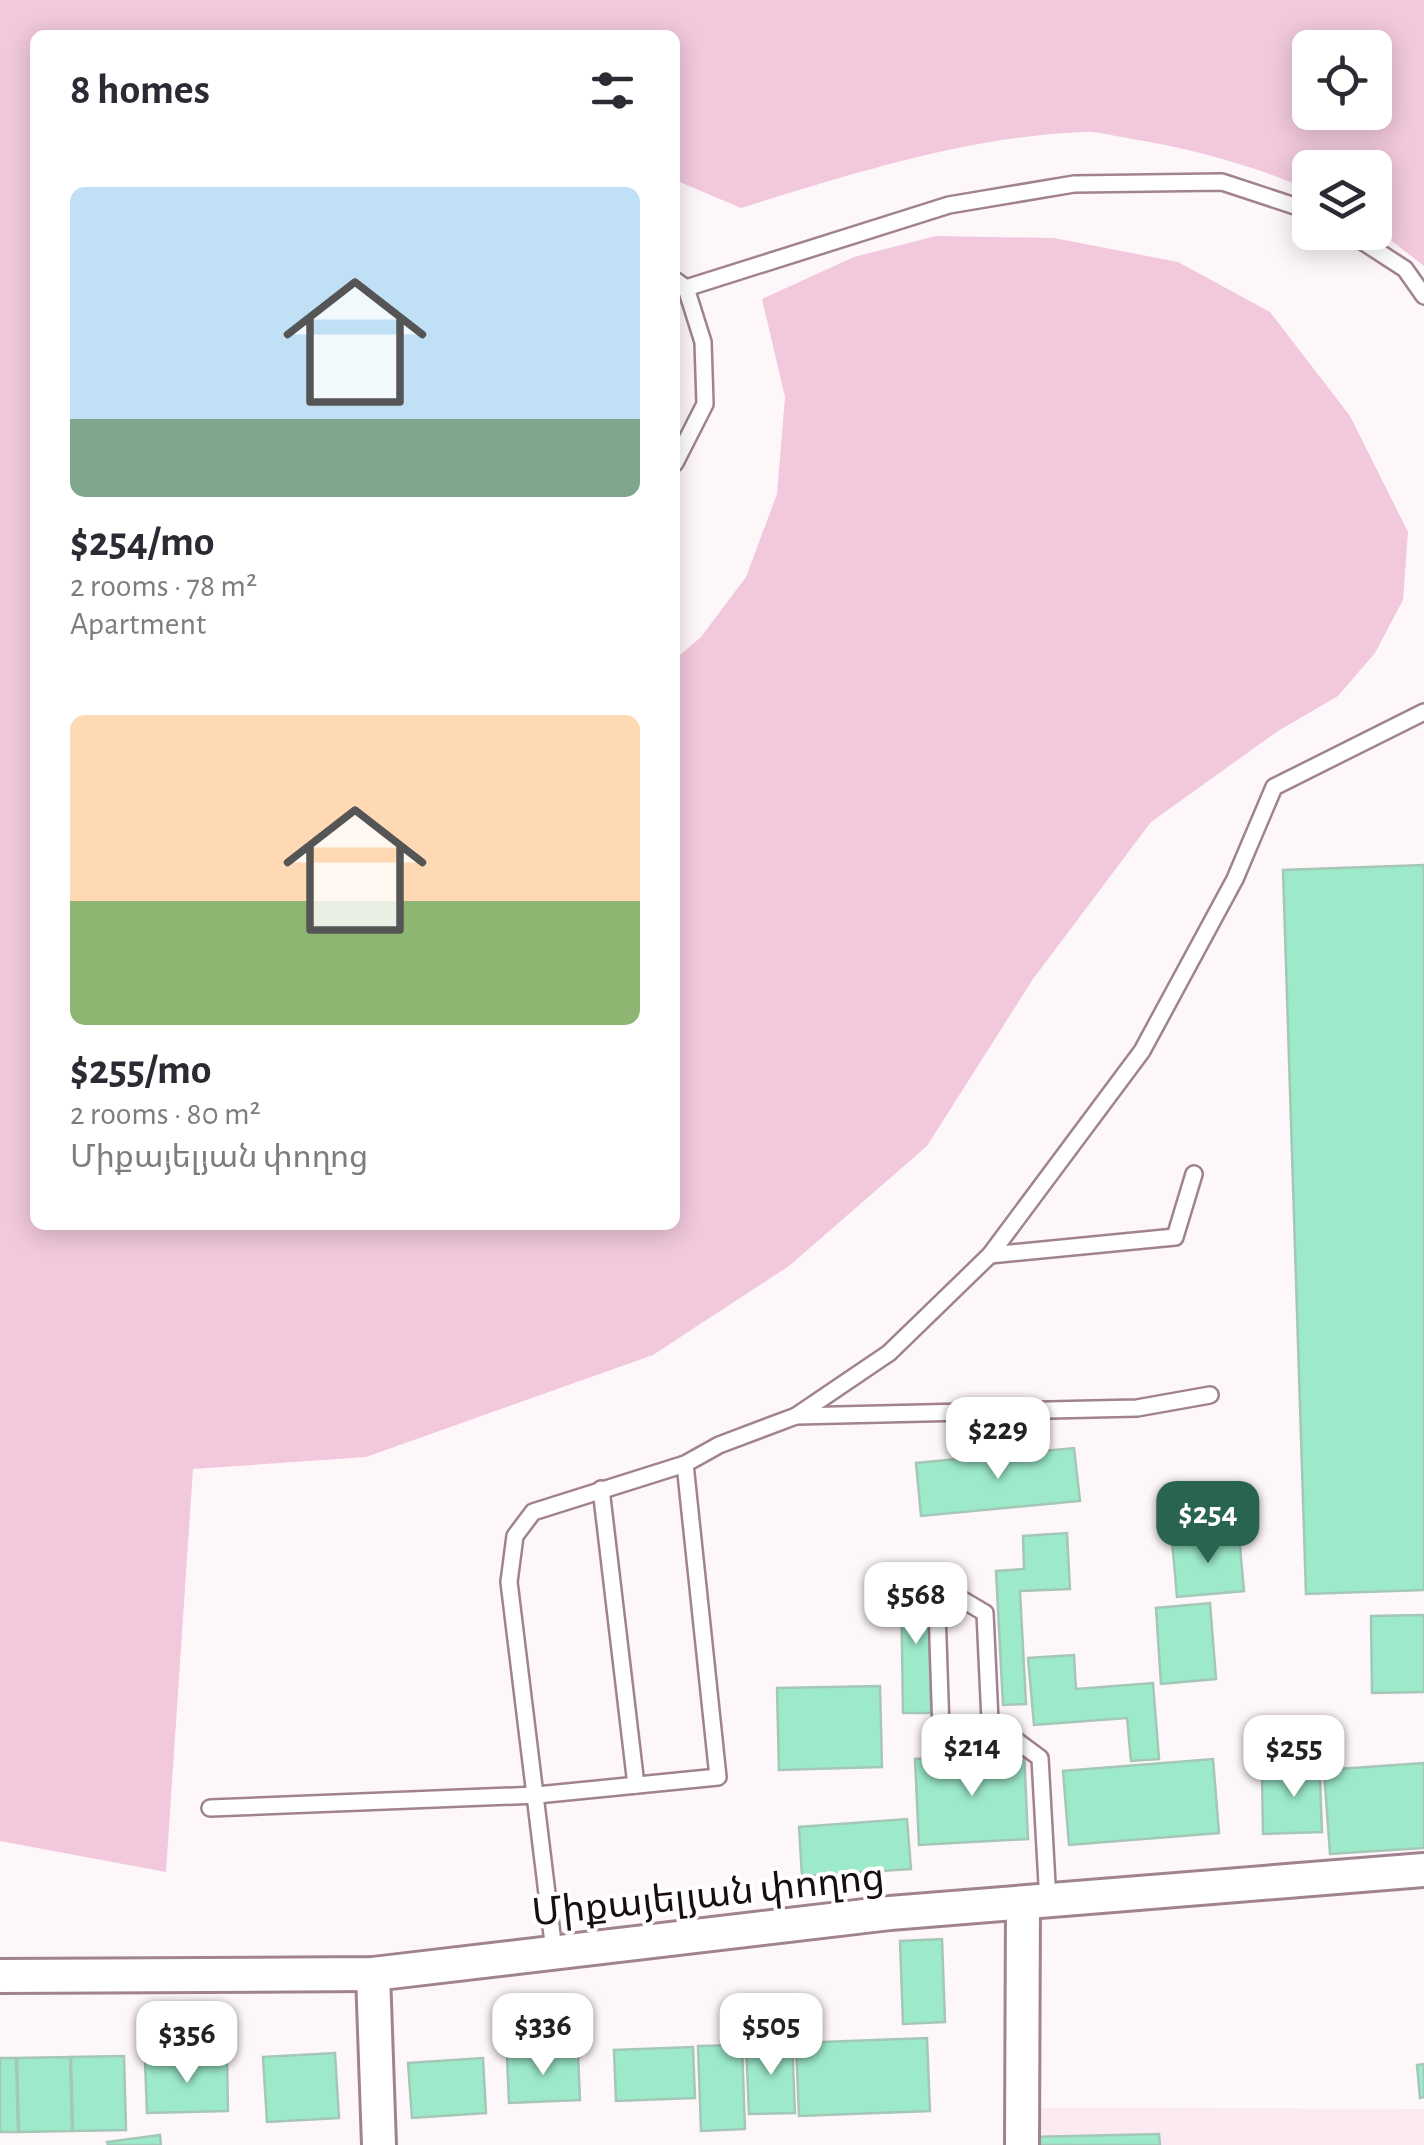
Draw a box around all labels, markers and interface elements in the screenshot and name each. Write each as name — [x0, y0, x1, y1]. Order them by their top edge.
map controls — [1292, 30, 1392, 250]
button: locate — [1292, 30, 1392, 130]
icon: filters — [585, 63, 640, 118]
text: 8 homes — [70, 69, 210, 111]
button: layers — [1292, 150, 1392, 250]
icon: home — [265, 252, 445, 432]
text: $254/mo — [70, 521, 215, 563]
text: 2 rooms · 78 m² — [70, 570, 257, 602]
text: Apartment — [70, 608, 206, 640]
icon: home — [265, 780, 445, 960]
text: $255/mo — [70, 1049, 212, 1091]
text: 2 rooms · 80 m² — [70, 1098, 261, 1130]
text: Միքայելյան փողոց — [70, 1141, 368, 1173]
pin: $229 — [939, 1397, 1057, 1482]
text: $229 — [968, 1413, 1028, 1445]
pin: $254 — [1149, 1481, 1267, 1566]
text: $254 — [1178, 1497, 1238, 1529]
pin: $568 — [857, 1562, 975, 1647]
text: $568 — [886, 1578, 946, 1610]
pin: $214 — [913, 1714, 1031, 1799]
pin: $255 — [1235, 1715, 1353, 1800]
text: $214 — [943, 1730, 1001, 1762]
text: $255 — [1265, 1731, 1323, 1763]
street label: Միքայելյան փողոց — [530, 1859, 886, 1934]
pin: $336 — [484, 1993, 602, 2078]
pin: $505 — [712, 1993, 830, 2078]
pin: $356 — [128, 2001, 246, 2086]
text: $336 — [514, 2009, 572, 2041]
text: $505 — [742, 2009, 800, 2041]
text: $356 — [158, 2017, 216, 2049]

